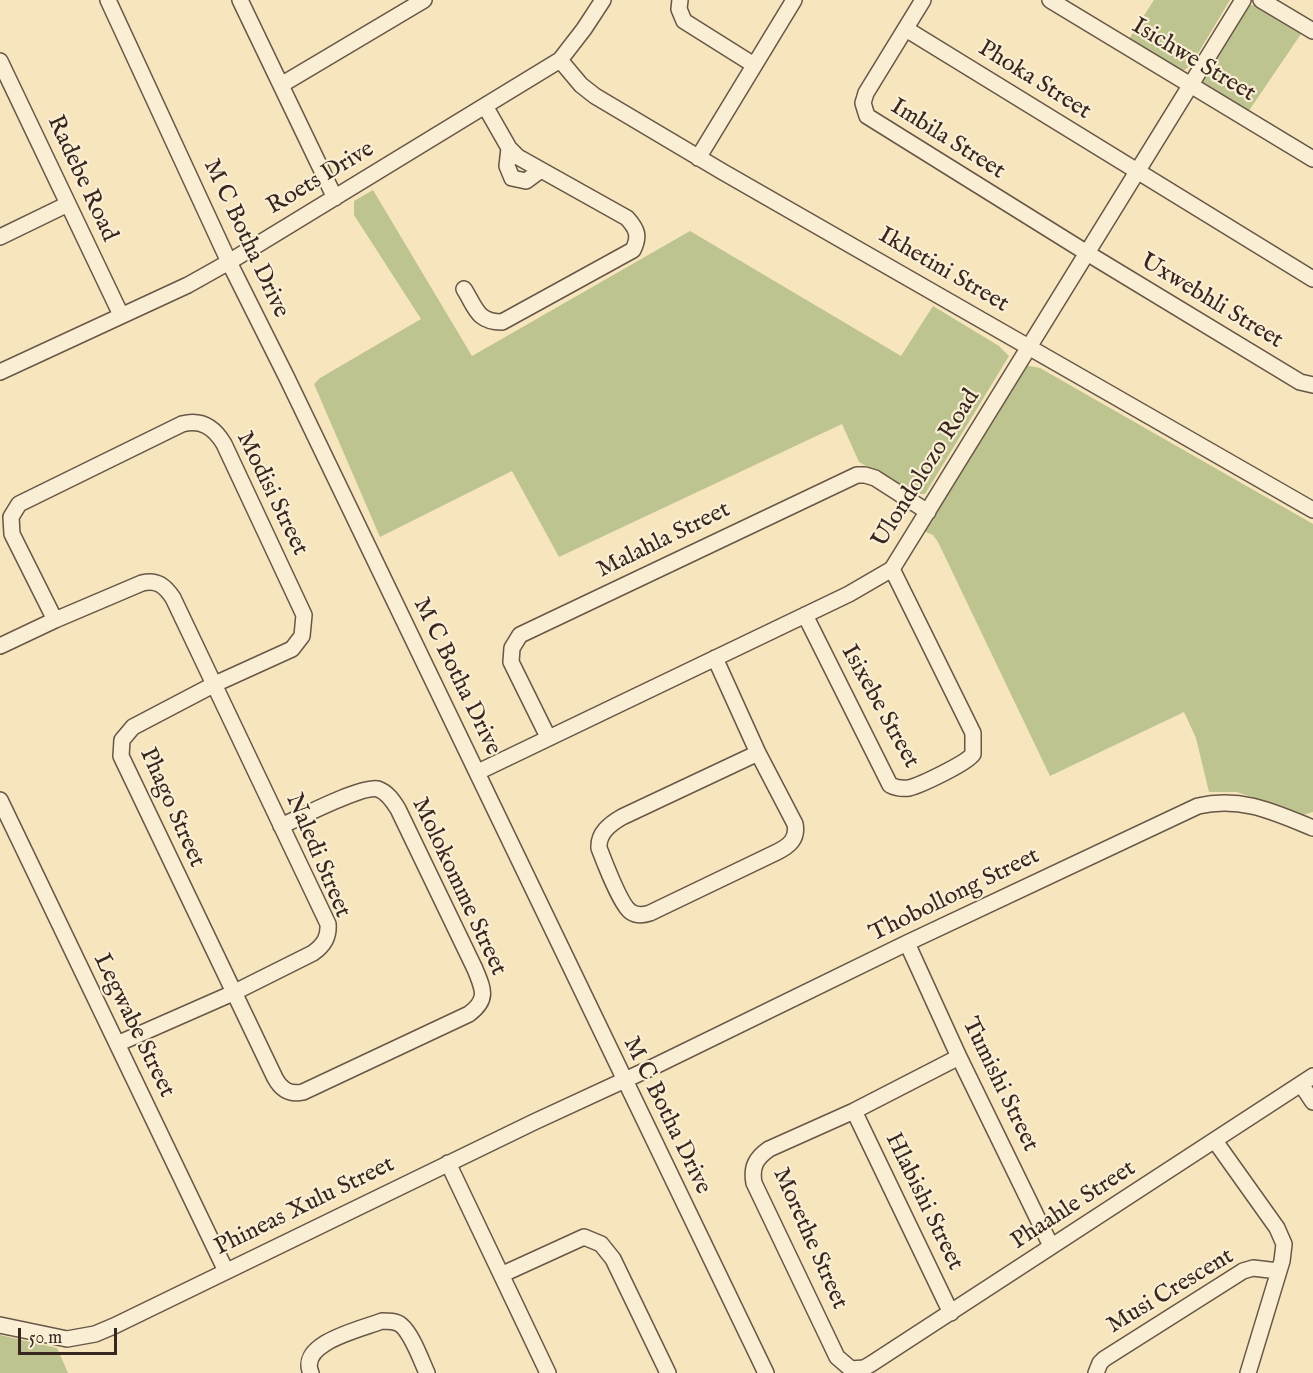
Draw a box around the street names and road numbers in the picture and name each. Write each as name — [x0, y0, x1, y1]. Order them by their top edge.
street label: Isichwe Street — [1126, 13, 1260, 109]
street label: Phoka Street — [972, 35, 1096, 127]
street label: Imbila Street — [884, 93, 1010, 187]
street label: Radebe Road — [39, 111, 123, 247]
street label: Roets Drive — [262, 136, 380, 222]
street label: M C Botha Drive — [196, 155, 294, 323]
street label: Ikhetini Street — [873, 222, 1013, 320]
street label: Uxwebhli Street — [1134, 248, 1288, 356]
street label: Ulondolozo Road — [867, 385, 987, 553]
street label: Modisi Street — [229, 427, 313, 561]
street label: Malahla Street — [593, 496, 735, 586]
street label: M C Botha Drive — [405, 594, 507, 760]
street label: Isixebe Street — [833, 640, 925, 774]
street label: Phago Street — [132, 744, 210, 872]
street label: Naledi Street — [278, 790, 356, 922]
street label: Molokomme Street — [404, 794, 512, 980]
street label: Thobollong Street — [865, 842, 1045, 950]
street label: Legwabe Street — [86, 949, 180, 1103]
street label: Tumishi Street — [954, 1013, 1044, 1157]
street label: M C Botha Drive — [615, 1033, 717, 1199]
street label: Hlabishi Street — [877, 1129, 969, 1275]
street label: Phineas Xulu Street — [210, 1151, 400, 1263]
street label: Phaahle Street — [1006, 1155, 1142, 1257]
street label: Morethe Street — [765, 1164, 853, 1314]
street label: Musi Crescent — [1103, 1243, 1239, 1341]

